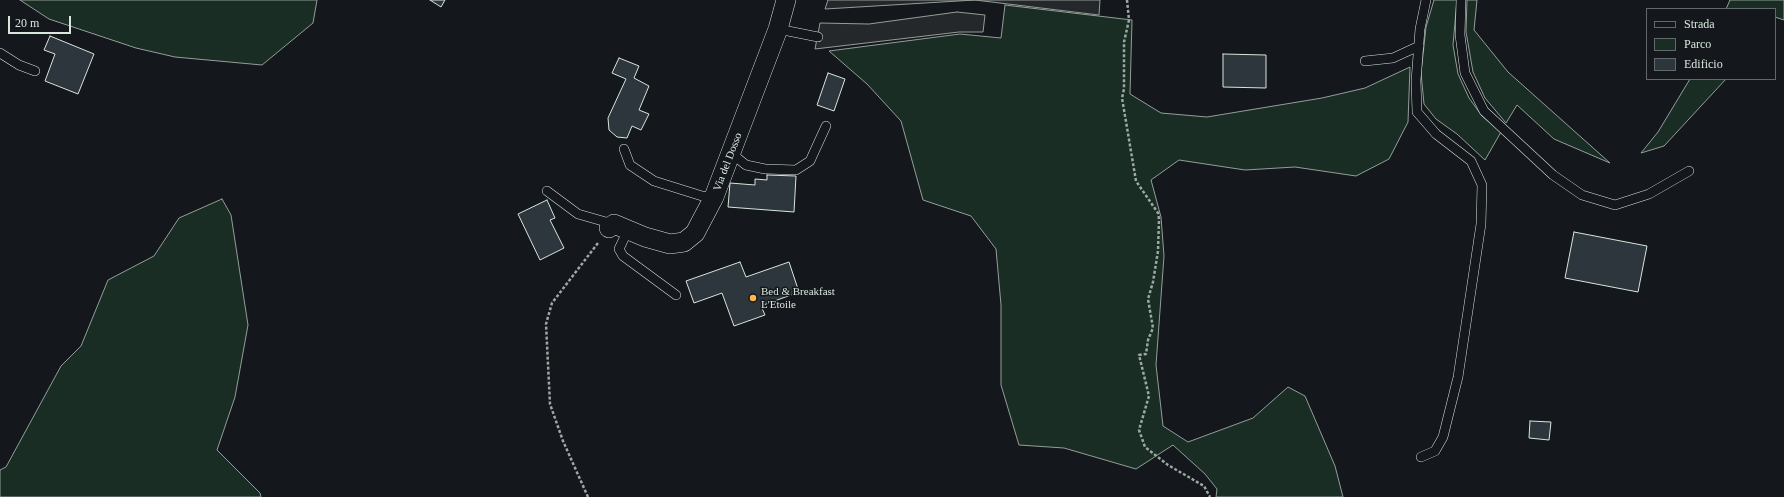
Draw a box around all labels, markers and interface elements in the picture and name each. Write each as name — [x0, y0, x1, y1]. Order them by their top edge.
scale bar — [10, 8, 73, 34]
legend — [1646, 8, 1776, 80]
text: 20 m — [15, 16, 39, 30]
text: Strada — [1684, 17, 1715, 31]
text: Parco — [1684, 37, 1711, 51]
text: Edificio — [1684, 57, 1723, 71]
street label: Via del Dosso — [711, 131, 745, 193]
place label: Bed & Breakfast L'Etoile — [761, 285, 835, 311]
marker: Bed & Breakfast L'Etoile — [748, 293, 758, 303]

